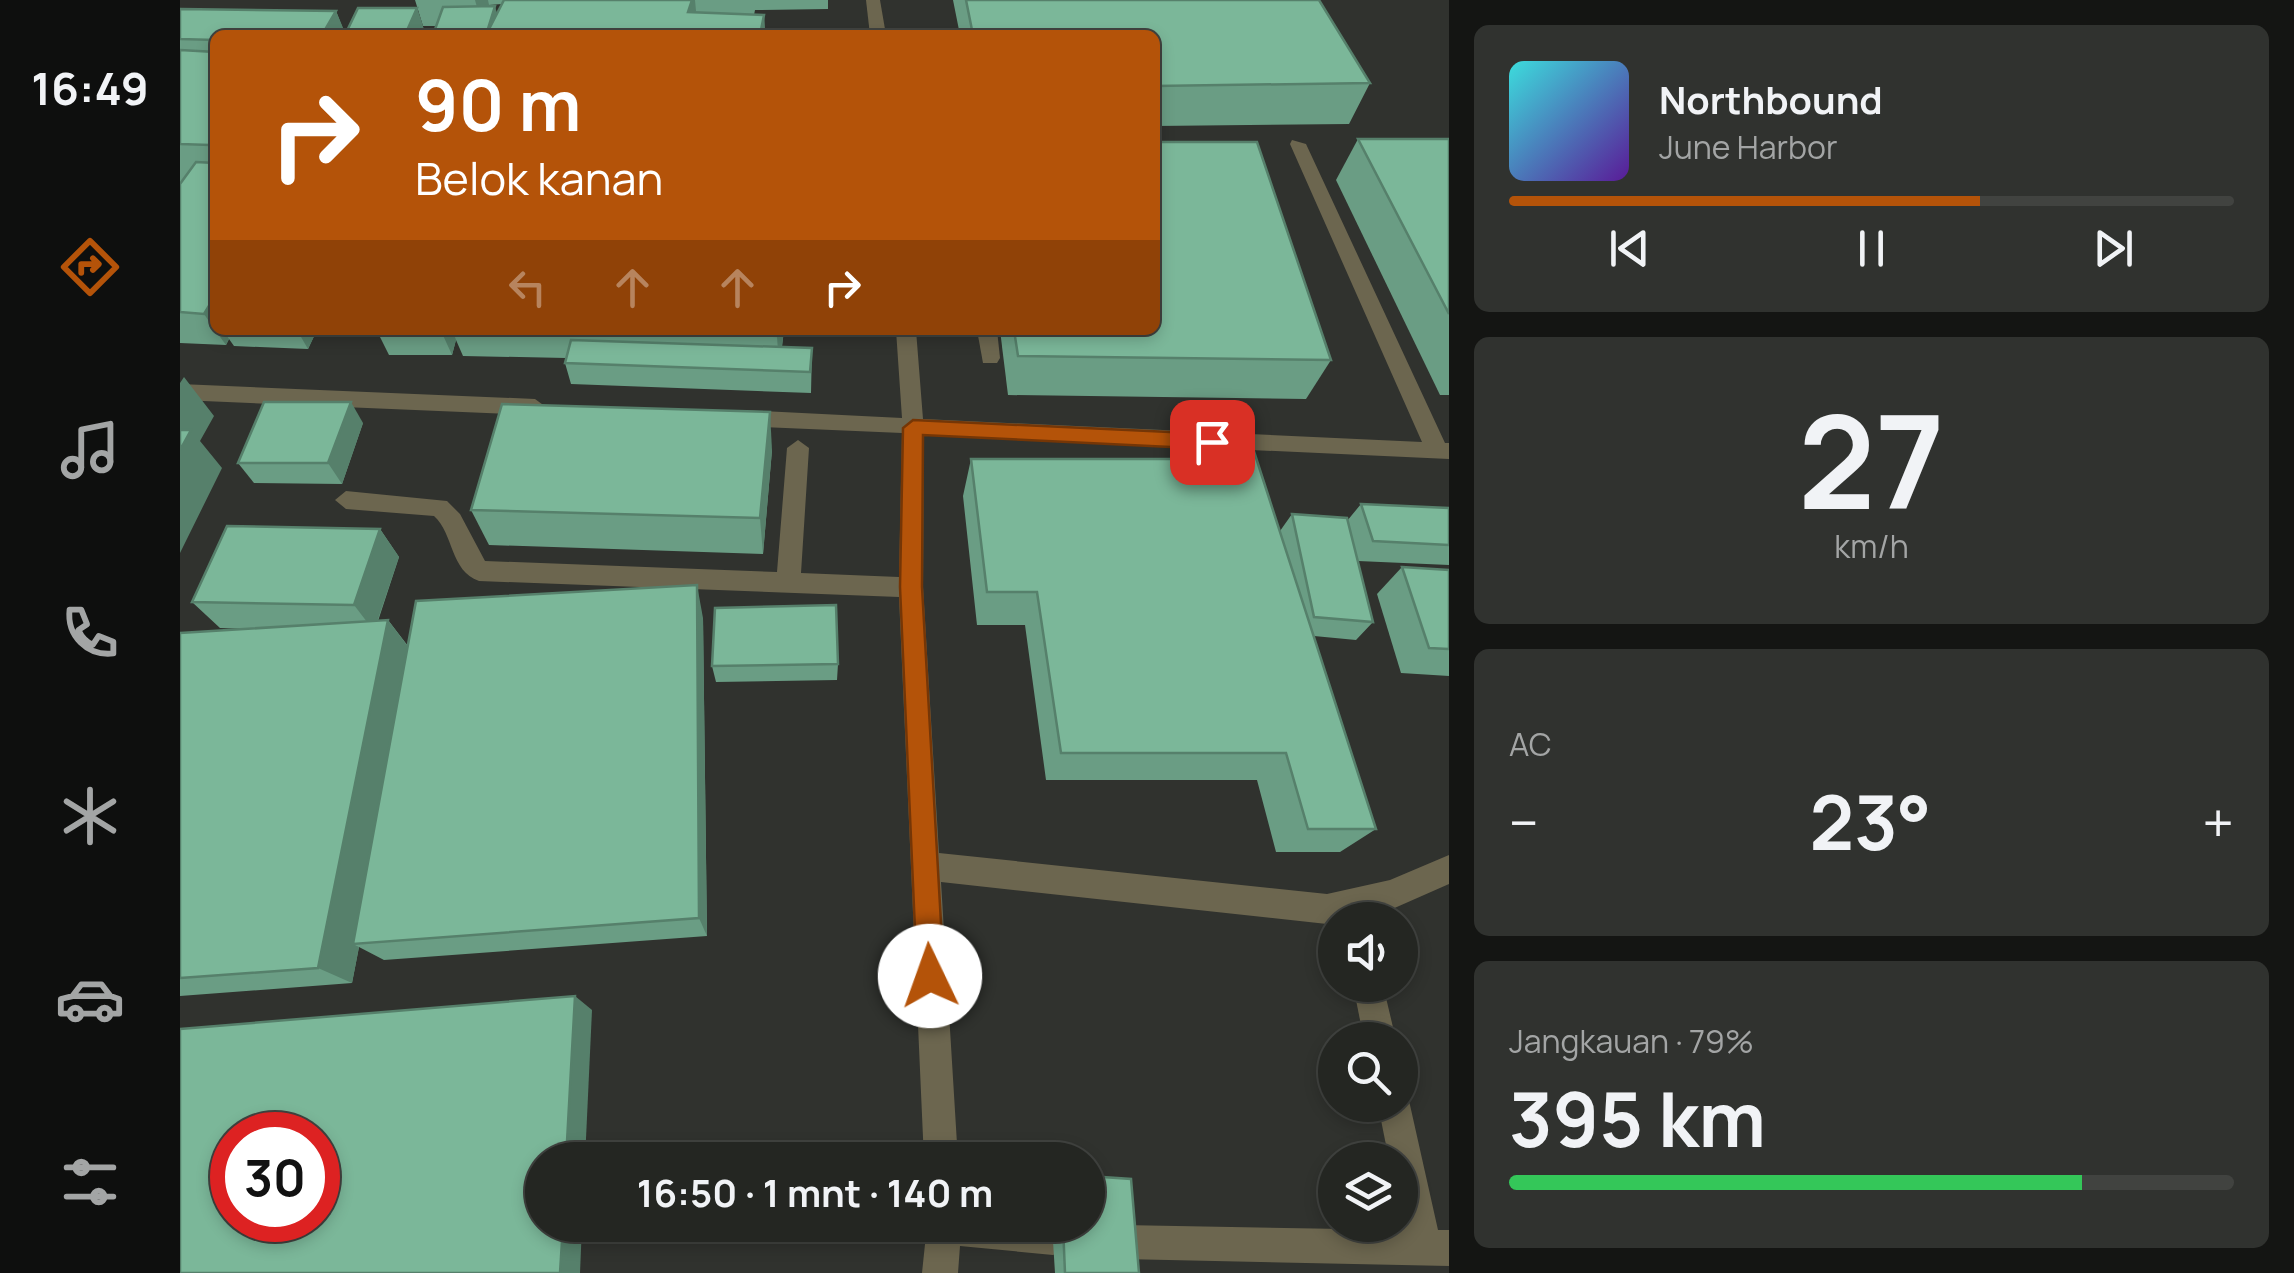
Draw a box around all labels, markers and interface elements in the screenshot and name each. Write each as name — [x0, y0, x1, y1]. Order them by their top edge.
text: 90 m — [415, 56, 582, 152]
text: 16:49 — [31, 57, 149, 119]
icon: right — [250, 70, 380, 200]
text: Northbound — [1659, 73, 1883, 125]
text: June Harbor — [1659, 125, 1837, 169]
text: Belok kanan — [415, 147, 663, 209]
icon: previous — [1602, 221, 1657, 276]
icon: pause — [1844, 221, 1899, 276]
icon: next — [2086, 221, 2141, 276]
icon: directions — [55, 232, 125, 302]
icon: left — [500, 260, 555, 315]
icon: ahead — [605, 260, 660, 315]
icon: ahead — [710, 260, 765, 315]
icon: right — [815, 260, 870, 315]
text: 27 — [1798, 370, 1945, 548]
pin — [1170, 400, 1255, 485]
icon: music — [55, 415, 125, 485]
icon: arrive — [1185, 415, 1240, 470]
text: km/h — [1834, 524, 1909, 568]
icon: phone — [55, 598, 125, 668]
text: AC — [1509, 722, 1552, 766]
text: 23° — [1809, 770, 1932, 873]
icon: climate — [55, 781, 125, 851]
text: − — [1509, 784, 1539, 860]
text: + — [2202, 784, 2234, 860]
map controls — [1318, 902, 1418, 1242]
button: sound — [1318, 902, 1418, 1002]
position arrow — [878, 924, 982, 1028]
icon: car — [55, 964, 125, 1034]
text: Jangkauan · 79% — [1509, 1019, 1754, 1063]
button: search — [1318, 1022, 1418, 1122]
text: 395 km — [1509, 1067, 1766, 1170]
speed limit sign: 30 — [210, 1112, 340, 1242]
button: layers — [1318, 1142, 1418, 1242]
icon: filters — [55, 1147, 125, 1217]
text: 16:50 · 1 mnt · 140 m — [637, 1166, 993, 1218]

